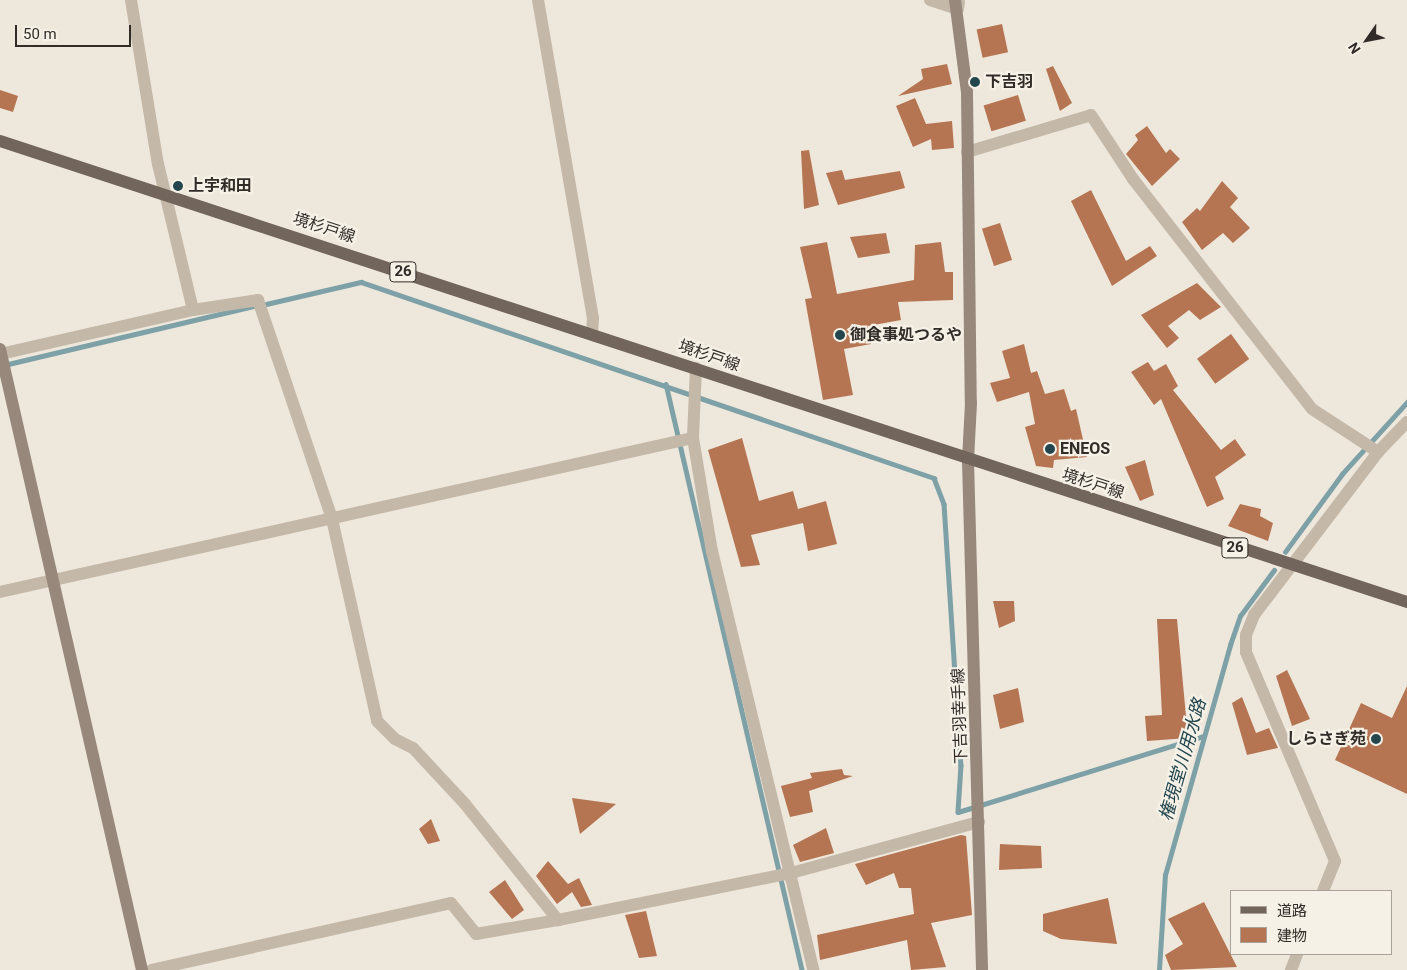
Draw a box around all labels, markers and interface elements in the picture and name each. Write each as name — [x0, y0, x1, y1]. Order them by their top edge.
scale bar — [18, 15, 134, 47]
north arrow — [1342, 15, 1392, 65]
text: 50 m — [23, 25, 57, 43]
text: N — [1345, 40, 1364, 57]
place label: 下吉羽 — [985, 72, 1033, 92]
marker: 下吉羽 — [969, 76, 981, 88]
place label: 上宇和田 — [188, 176, 252, 196]
marker: 上宇和田 — [172, 180, 184, 192]
street label: 境杉戸線 — [291, 209, 357, 247]
road number: 26 — [389, 260, 417, 284]
place label: 御食事処つるや — [850, 325, 962, 345]
marker: 御食事処つるや — [834, 329, 846, 341]
street label: 境杉戸線 — [676, 337, 742, 375]
place label: ENEOS — [1060, 439, 1110, 459]
marker: ENEOS — [1044, 443, 1056, 455]
street label: 境杉戸線 — [1060, 465, 1126, 503]
road number: 26 — [1221, 536, 1249, 560]
street label: 下吉羽幸手線 — [949, 668, 971, 764]
water label: 権現堂川用水路 — [1155, 696, 1211, 824]
place label: しらさぎ苑 — [1286, 729, 1366, 749]
marker: しらさぎ苑 — [1370, 733, 1382, 745]
legend — [1230, 890, 1392, 955]
text: 道路 — [1277, 902, 1307, 920]
text: 建物 — [1277, 927, 1307, 945]

